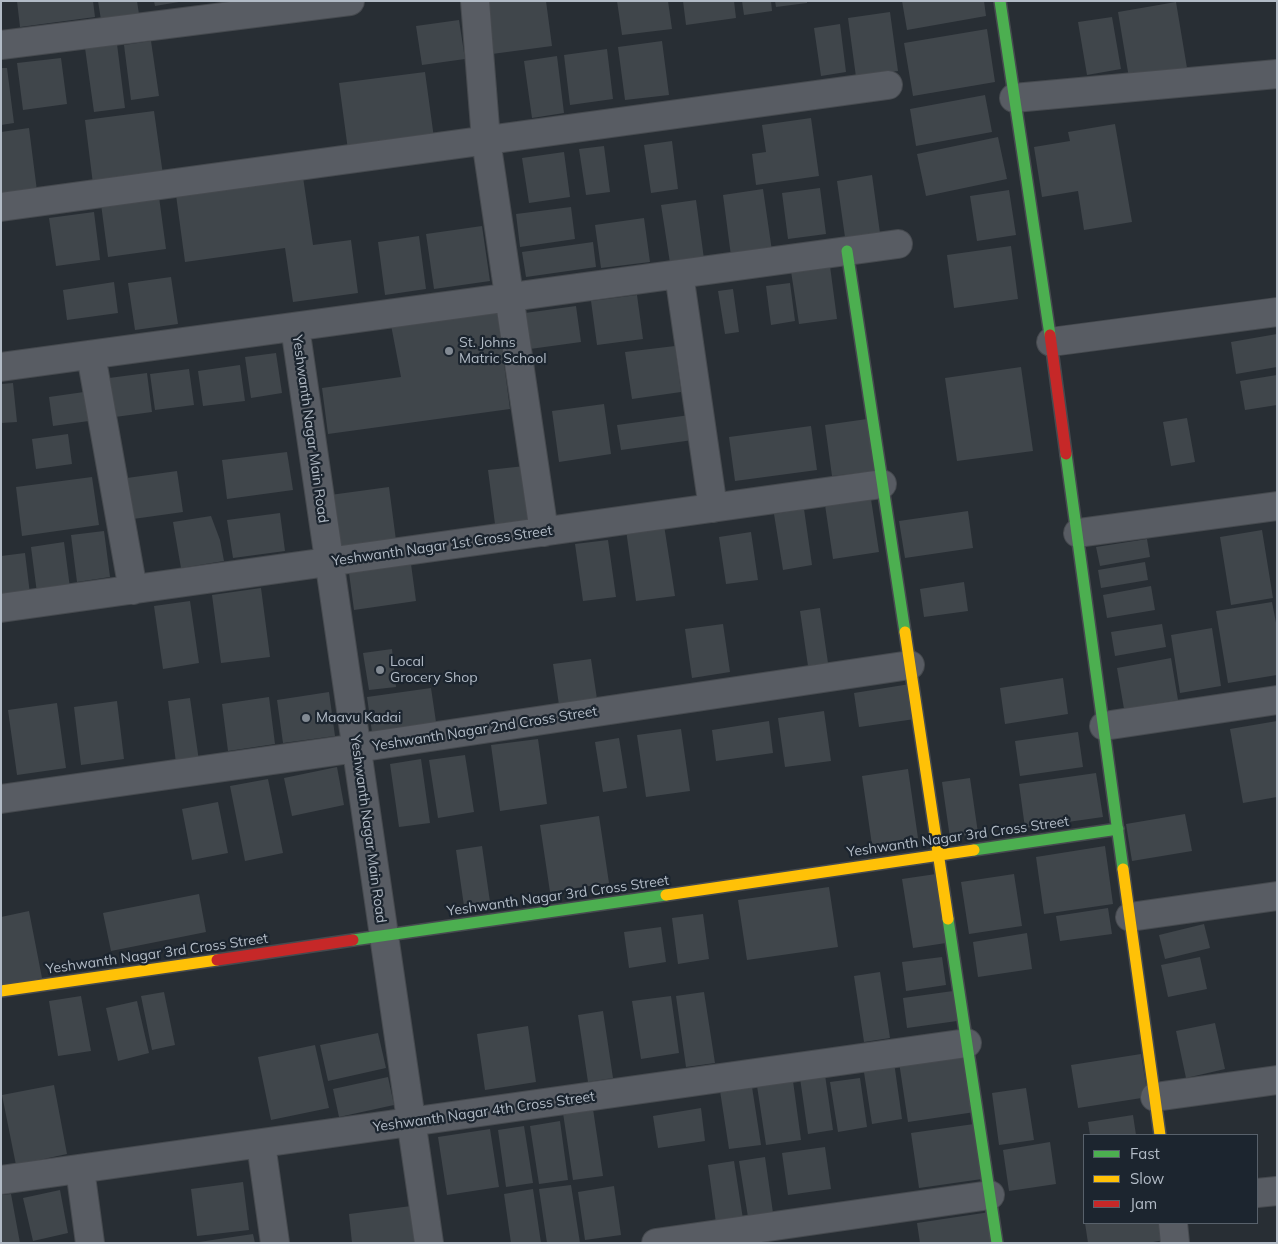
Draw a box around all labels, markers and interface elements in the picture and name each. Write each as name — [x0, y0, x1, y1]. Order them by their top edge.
street label: Yeshwanth Nagar Main Road — [288, 334, 332, 524]
place label: St. Johns Matric School — [459, 335, 546, 368]
marker: St. Johns Matric School — [443, 345, 455, 357]
street label: Yeshwanth Nagar 1st Cross Street — [331, 522, 553, 570]
place label: Local Grocery Shop — [390, 654, 478, 686]
marker: Local Grocery Shop — [374, 664, 386, 676]
street label: Yeshwanth Nagar 2nd Cross Street — [371, 703, 599, 755]
place label: Maavu Kadai — [316, 710, 401, 726]
marker: Maavu Kadai — [300, 712, 312, 724]
street label: Yeshwanth Nagar Main Road — [346, 734, 390, 924]
street label: Yeshwanth Nagar 3rd Cross Street — [846, 813, 1070, 861]
street label: Yeshwanth Nagar 3rd Cross Street — [446, 872, 670, 920]
street label: Yeshwanth Nagar 3rd Cross Street — [45, 930, 269, 978]
street label: Yeshwanth Nagar 4th Cross Street — [372, 1088, 596, 1136]
legend — [1083, 1134, 1258, 1224]
text: Fast — [1130, 1144, 1160, 1163]
text: Slow — [1130, 1169, 1164, 1188]
text: Jam — [1130, 1194, 1157, 1213]

